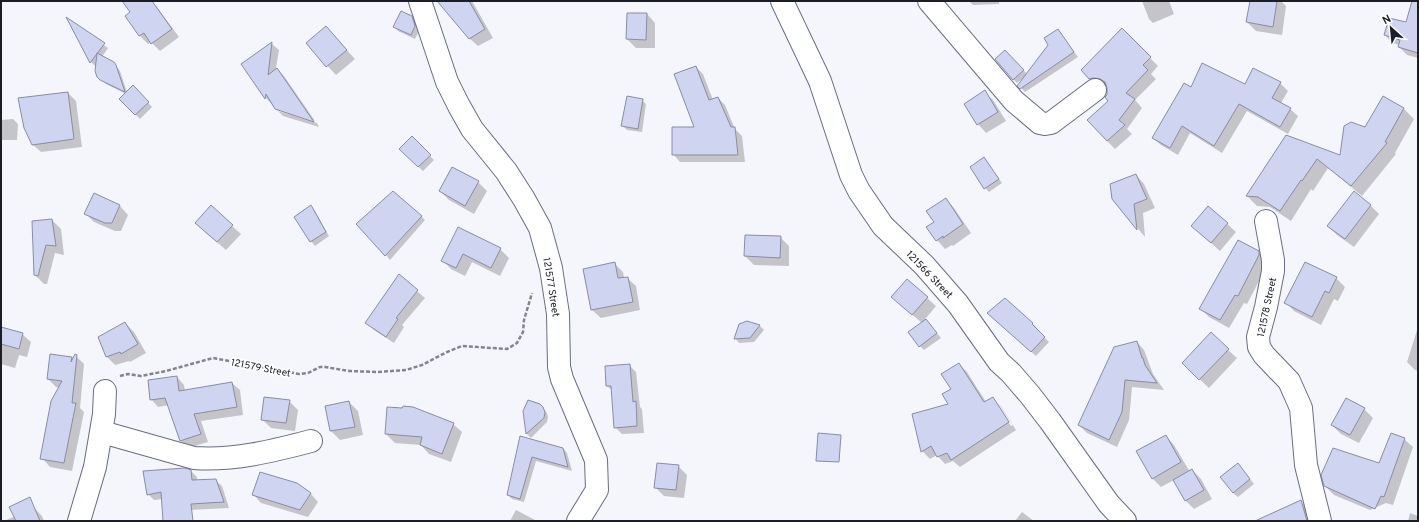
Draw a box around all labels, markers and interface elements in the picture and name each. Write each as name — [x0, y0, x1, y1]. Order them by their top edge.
north arrow — [1371, 8, 1411, 48]
text: N — [1380, 12, 1394, 28]
street label: 121566 Street — [903, 248, 955, 302]
street label: 121577 Street — [539, 257, 562, 318]
street label: 121578 Street — [1255, 276, 1280, 338]
street label: 121579 Street — [230, 356, 292, 381]

